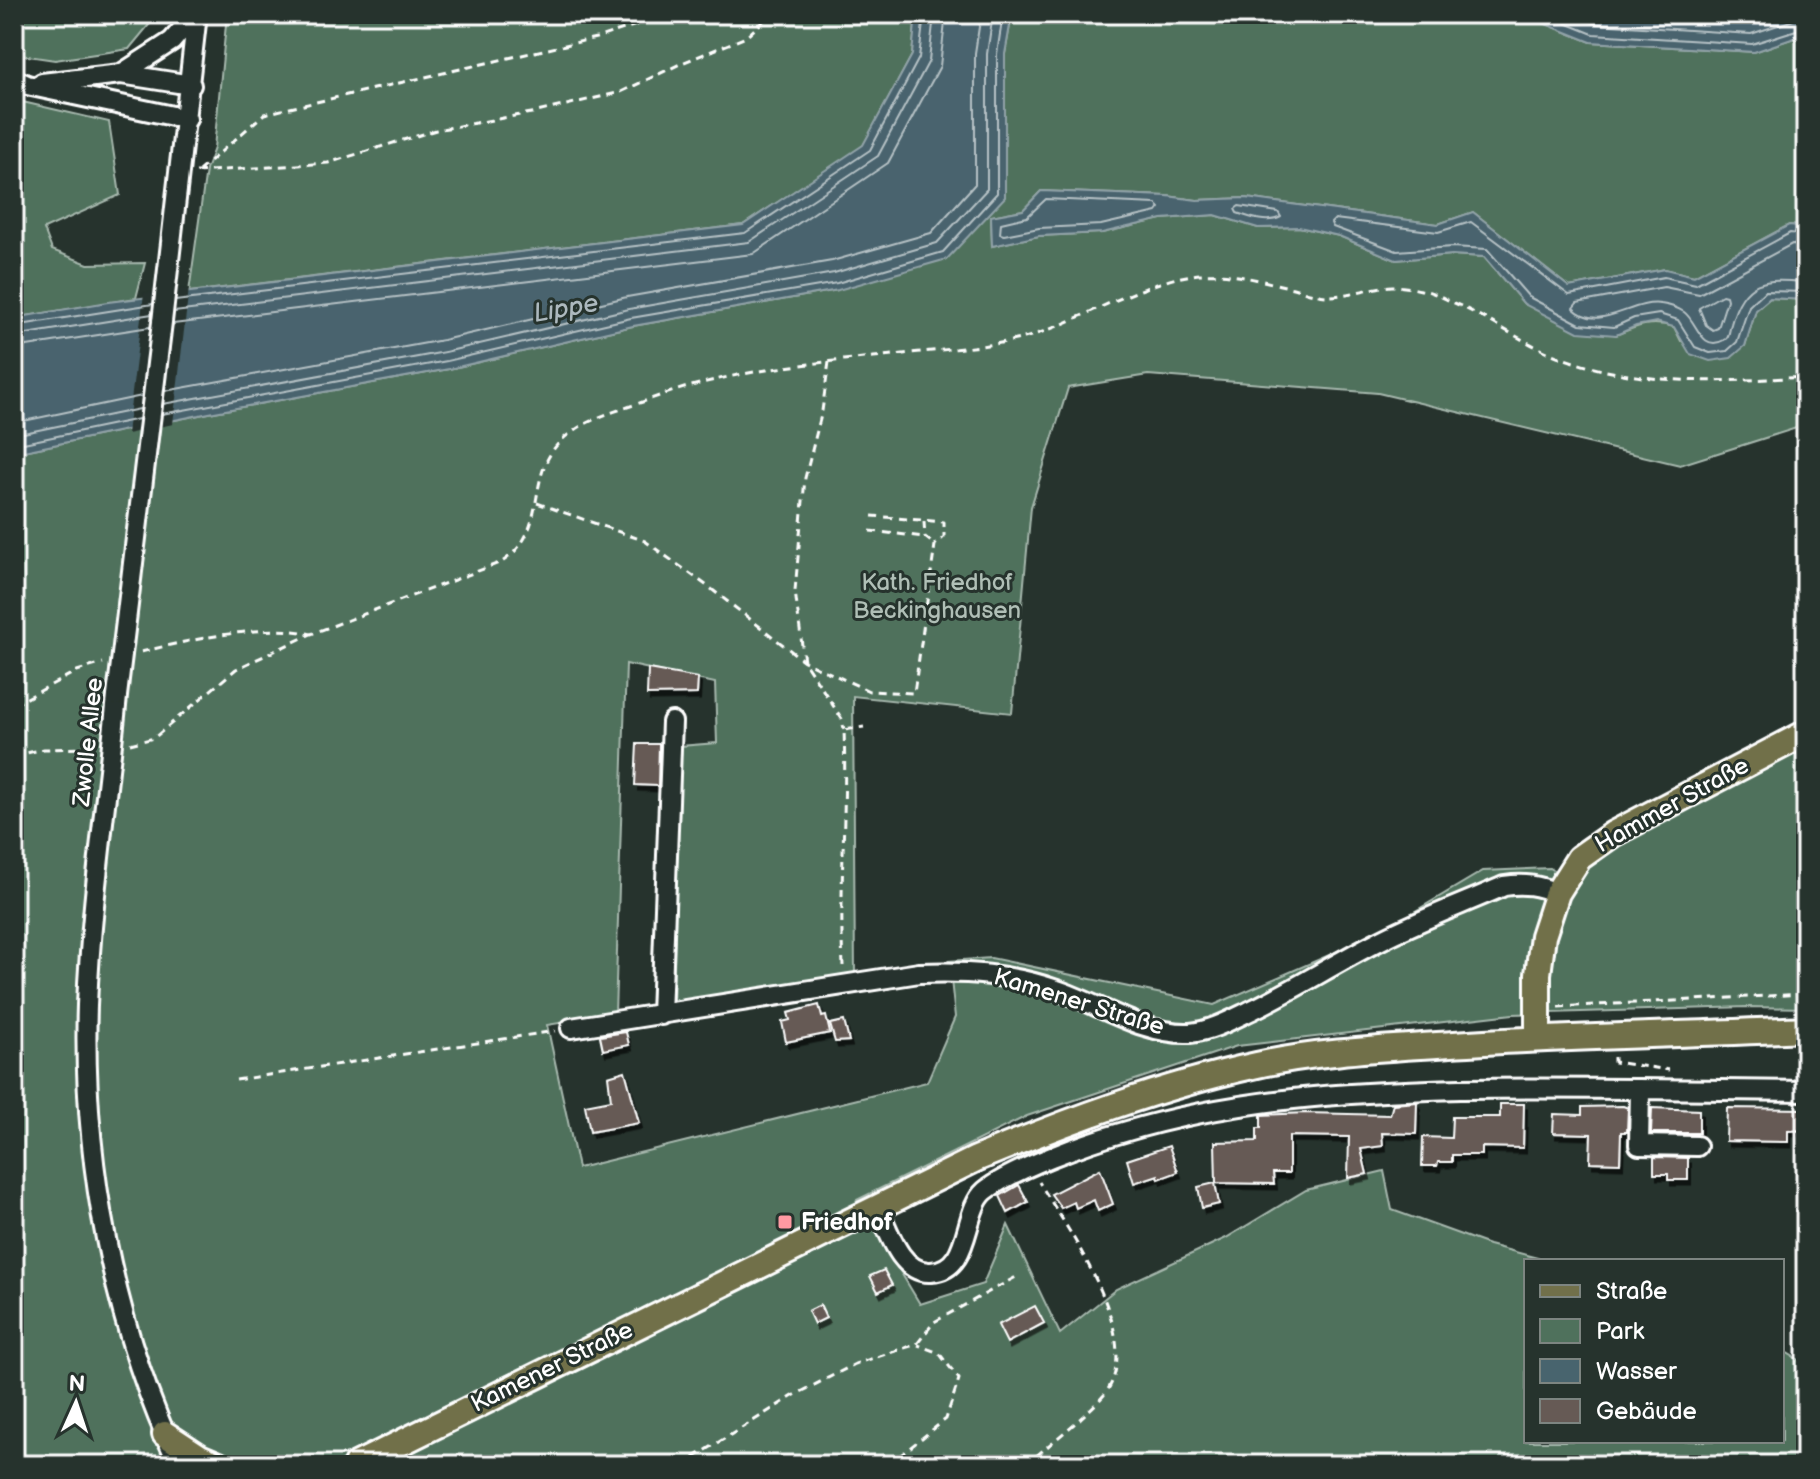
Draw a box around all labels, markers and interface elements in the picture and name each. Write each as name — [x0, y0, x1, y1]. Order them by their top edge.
water label: Lippe — [531, 288, 601, 330]
park label: Kath. Friedhof Beckinghausen — [853, 568, 1021, 625]
street label: Zwolle Allee — [67, 676, 109, 809]
street label: Hammer Straße — [1590, 751, 1754, 859]
street label: Kamener Straße — [990, 962, 1168, 1042]
place label: Friedhof — [801, 1208, 894, 1237]
marker: Friedhof — [776, 1213, 794, 1231]
legend — [1524, 1259, 1784, 1443]
text: Straße — [1596, 1277, 1667, 1306]
street label: Kamener Straße — [466, 1315, 638, 1419]
text: Park — [1596, 1317, 1644, 1346]
text: Wasser — [1596, 1357, 1677, 1386]
north arrow — [36, 1363, 116, 1443]
text: N — [68, 1371, 86, 1398]
text: Gebäude — [1596, 1397, 1697, 1426]

